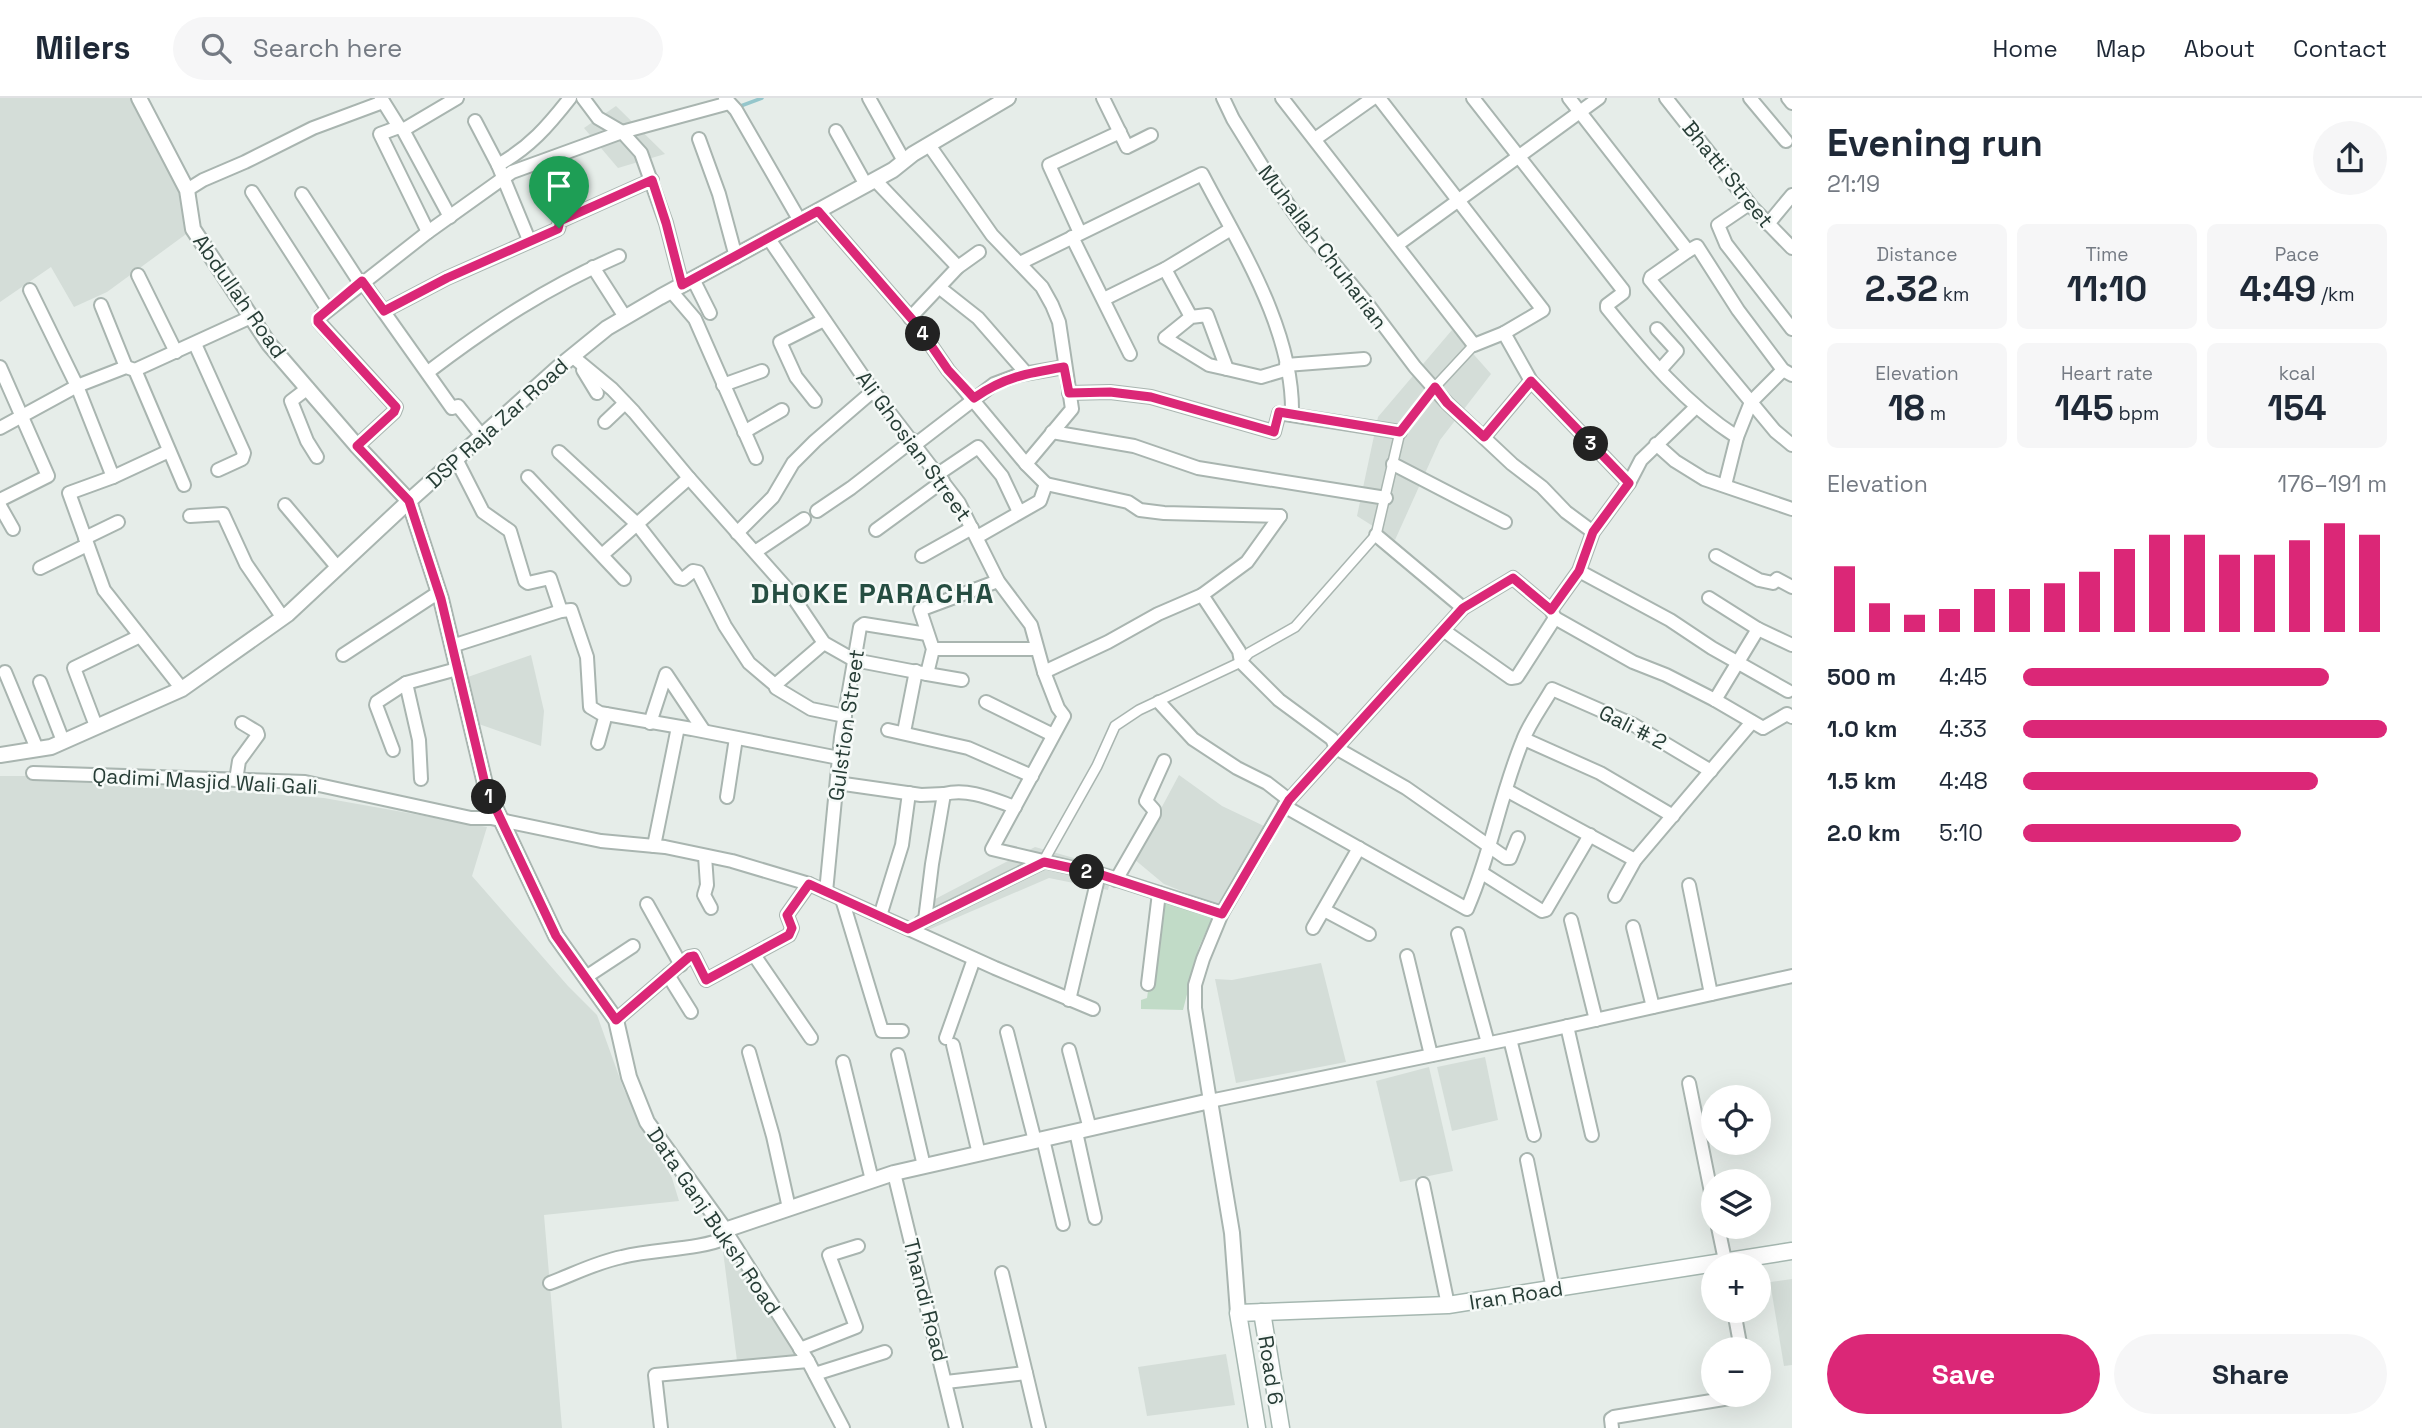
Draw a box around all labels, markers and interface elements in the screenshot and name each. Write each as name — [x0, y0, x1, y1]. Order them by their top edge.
search box — [173, 17, 663, 80]
text: Milers — [35, 27, 131, 69]
icon: search — [197, 29, 235, 67]
text: Search here — [253, 31, 403, 65]
text: Home — [1992, 33, 2058, 64]
text: Map — [2096, 33, 2146, 64]
text: About — [2184, 33, 2255, 64]
text: Contact — [2293, 33, 2387, 64]
street label: Bhatti Street — [1677, 115, 1779, 233]
text: Evening run — [1827, 119, 2043, 167]
button: share — [2313, 121, 2387, 195]
pin — [529, 156, 589, 228]
street label: Muhallah Chuharian — [1252, 160, 1394, 334]
icon: arrive — [540, 167, 578, 205]
text: 21:19 — [1827, 169, 1880, 199]
street label: Abdullah Road — [187, 229, 293, 363]
text: Distance — [1877, 242, 1957, 267]
text: Time — [2085, 242, 2129, 267]
text: Pace — [2275, 242, 2319, 267]
text: 2.32 — [1865, 267, 1938, 311]
text: 11:10 — [2067, 267, 2147, 311]
text: 4:49 — [2239, 267, 2316, 311]
text: km — [1938, 282, 1969, 307]
text: /km — [2316, 282, 2355, 307]
pin: 4 — [906, 316, 940, 352]
text: 4 — [916, 321, 929, 346]
street label: DSP Raja Zar Road — [420, 352, 574, 494]
text: Elevation — [1875, 361, 1959, 386]
text: Heart rate — [2061, 361, 2153, 386]
text: kcal — [2279, 361, 2315, 386]
street label: Ali Ghosian Street — [850, 366, 978, 526]
text: 18 — [1888, 386, 1925, 430]
text: 145 — [2055, 386, 2114, 430]
text: 154 — [2267, 386, 2327, 430]
text: m — [1925, 401, 1946, 426]
text: bpm — [2114, 401, 2159, 426]
pin: 3 — [1574, 426, 1608, 462]
text: 3 — [1585, 431, 1596, 456]
text: Elevation — [1827, 469, 1928, 499]
text: 176–191 m — [2278, 469, 2387, 499]
district label: DHOKE PARACHA — [751, 575, 995, 611]
street label: Gulstion Street — [822, 647, 870, 803]
text: 500 m — [1827, 662, 1896, 692]
text: 4:45 — [1939, 662, 1987, 692]
street label: Gali # 2 — [1594, 698, 1672, 756]
text: 1.0 km — [1827, 714, 1897, 744]
text: 4:33 — [1939, 714, 1987, 744]
street label: Qadimi Masjid Wali Gali — [92, 762, 318, 800]
text: 1.5 km — [1827, 766, 1897, 796]
text: 4:48 — [1939, 766, 1988, 796]
pin: 1 — [472, 780, 506, 814]
text: 1 — [484, 784, 493, 809]
text: 2.0 km — [1827, 818, 1901, 848]
text: 5:10 — [1939, 818, 1983, 848]
pin: 2 — [1070, 854, 1104, 890]
text: 2 — [1081, 859, 1092, 884]
map controls — [1701, 1085, 1771, 1407]
button: locate — [1701, 1085, 1771, 1155]
street label: Data Ganj Buksh Road — [641, 1122, 787, 1320]
button: layers — [1701, 1169, 1771, 1239]
street label: Thandi Road — [898, 1236, 954, 1364]
button: + — [1701, 1253, 1771, 1323]
street label: Iran Road — [1467, 1274, 1565, 1316]
street label: Road 6 — [1252, 1333, 1290, 1407]
button: Save — [1827, 1334, 2100, 1414]
button: Share — [2114, 1334, 2387, 1414]
button: − — [1701, 1337, 1771, 1407]

